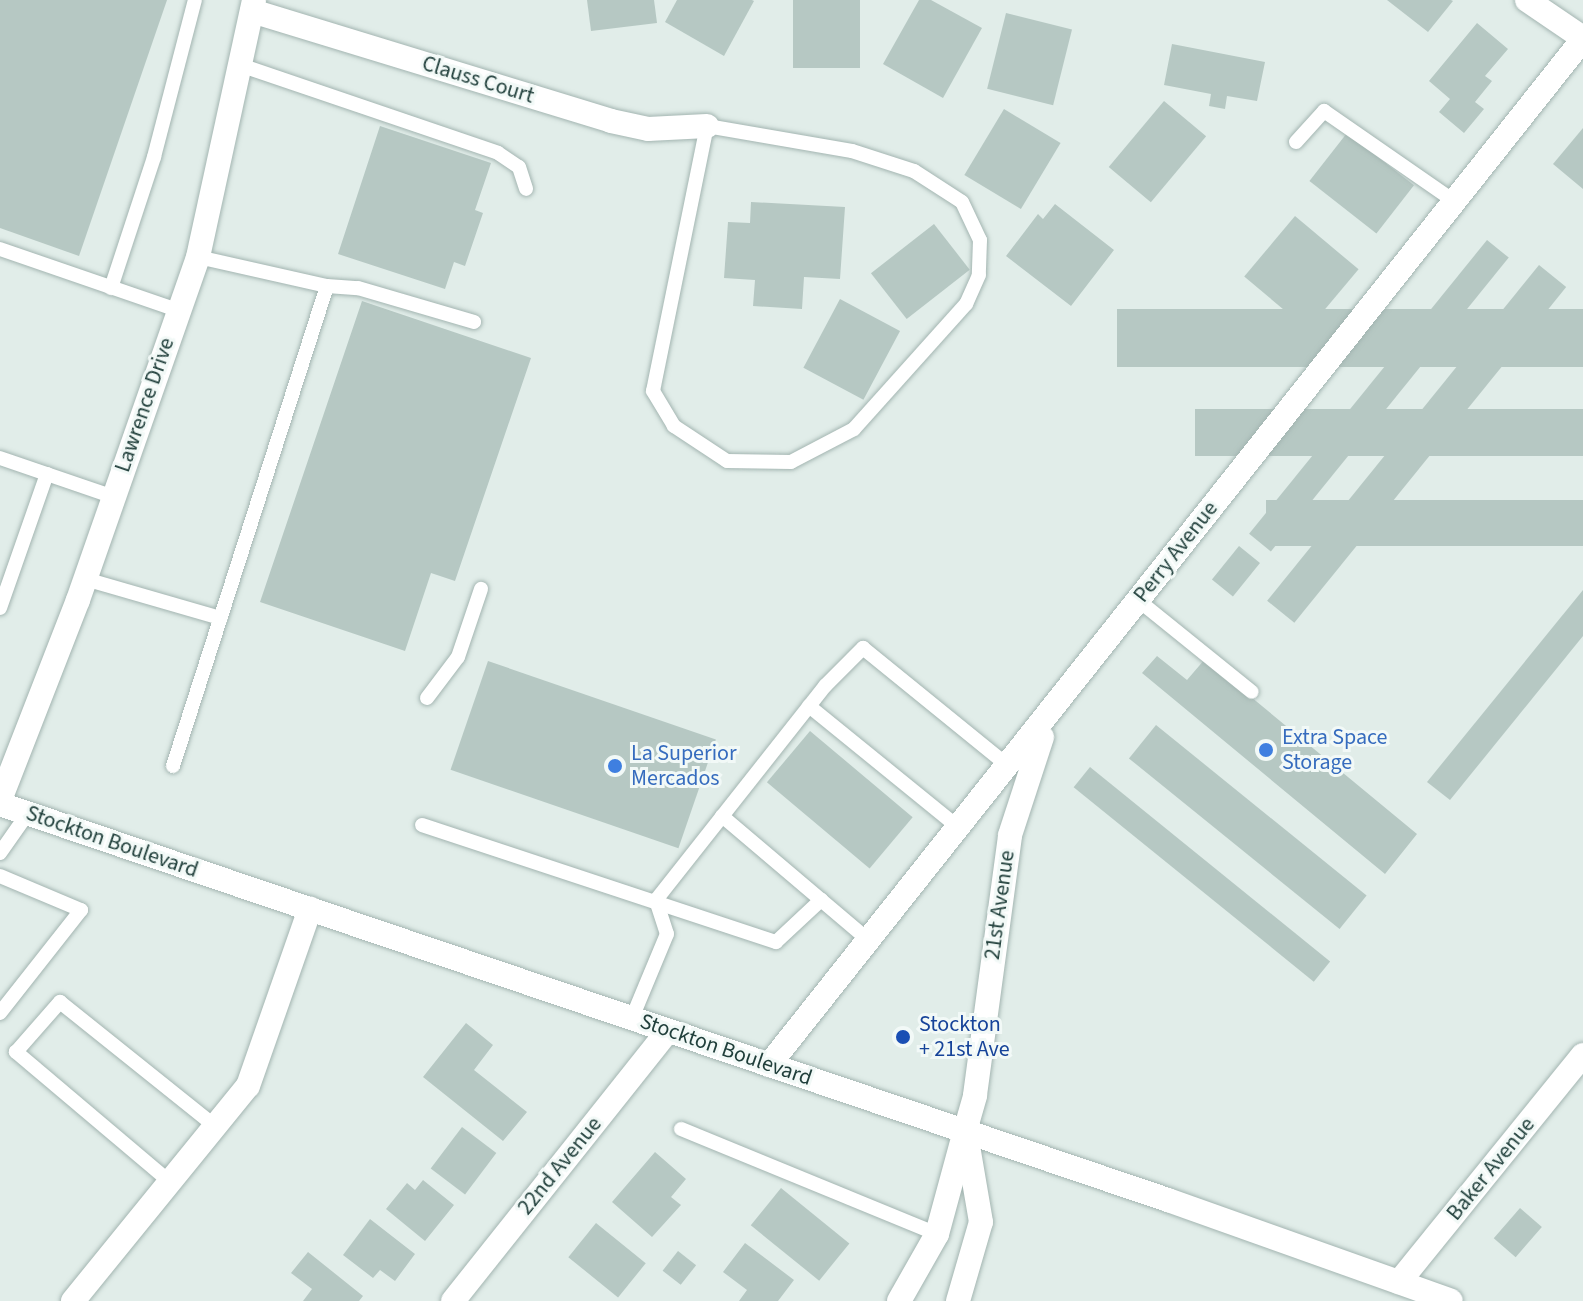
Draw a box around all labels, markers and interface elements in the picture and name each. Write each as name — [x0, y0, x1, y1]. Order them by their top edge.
street label: Clauss Court — [419, 50, 537, 110]
street label: Lawrence Drive — [110, 334, 180, 476]
street label: Perry Avenue — [1128, 496, 1224, 608]
place label: Extra Space Storage — [1282, 724, 1387, 776]
place label: La Superior Mercados — [631, 740, 737, 792]
marker: Extra Space Storage — [1257, 741, 1275, 759]
marker: La Superior Mercados — [606, 757, 624, 775]
street label: Stockton Boulevard — [22, 800, 202, 884]
street label: 21st Avenue — [979, 849, 1021, 961]
street label: Stockton Boulevard — [636, 1008, 816, 1092]
place label: Stockton + 21st Ave — [919, 1011, 1010, 1062]
marker: Stockton + 21st Ave — [894, 1028, 912, 1046]
street label: 22nd Avenue — [513, 1112, 607, 1220]
street label: Baker Avenue — [1441, 1112, 1541, 1226]

